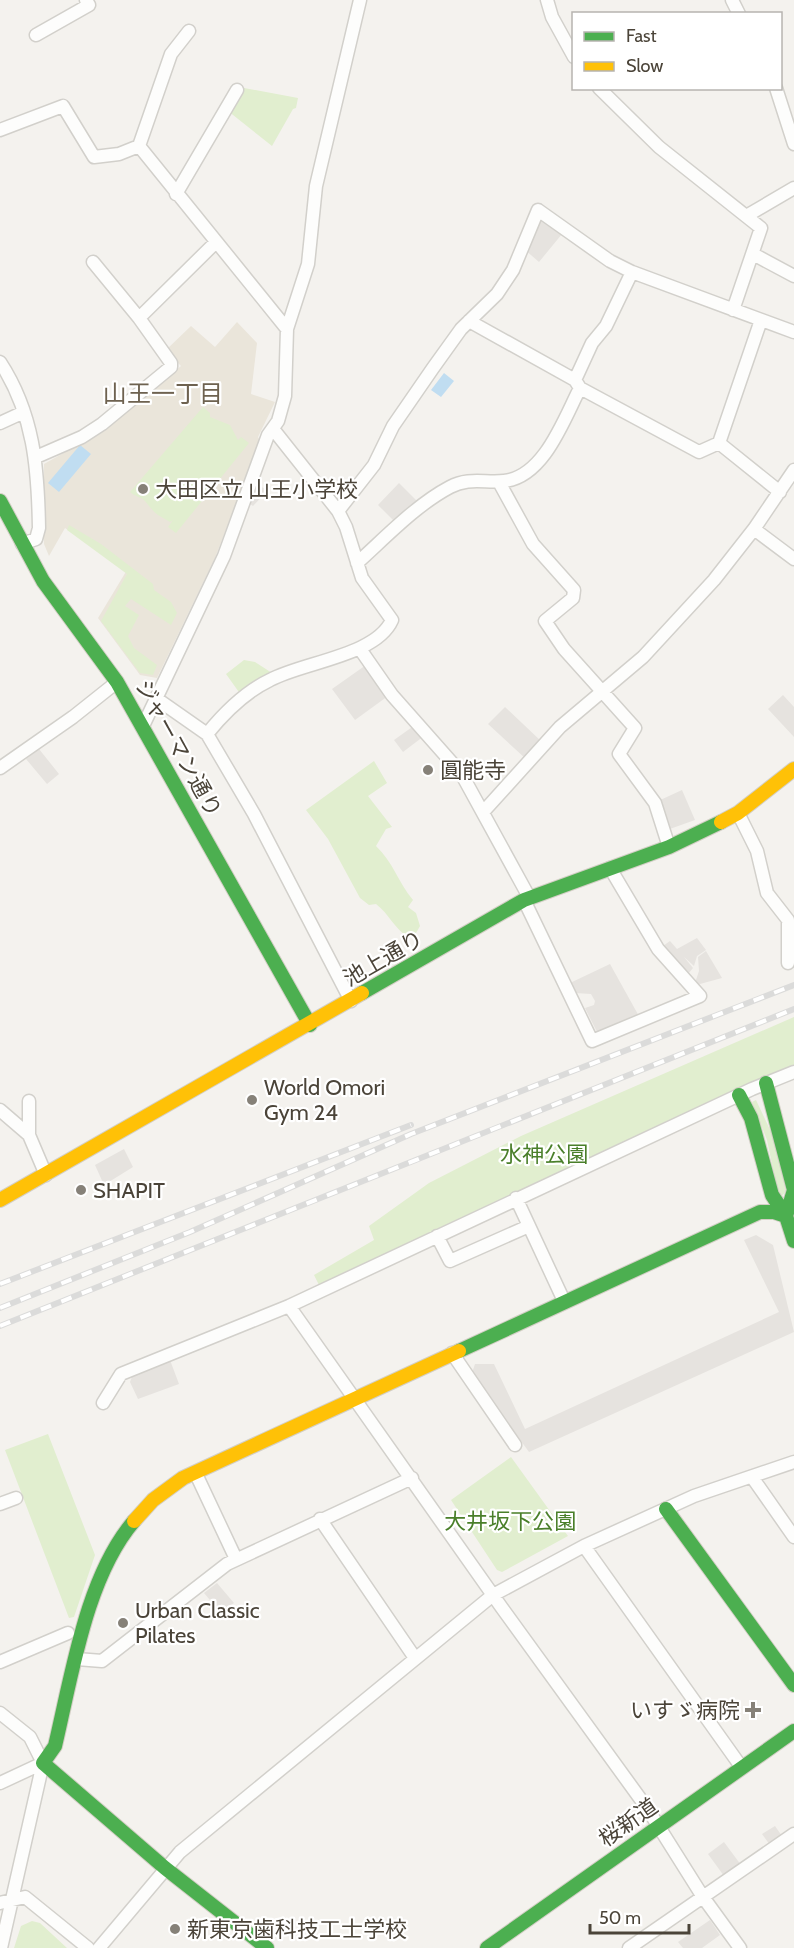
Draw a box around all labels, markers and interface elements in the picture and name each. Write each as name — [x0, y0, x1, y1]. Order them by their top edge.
legend — [572, 12, 782, 90]
text: Fast — [626, 25, 657, 47]
text: Slow — [626, 55, 663, 77]
district label: 山王一丁目 — [103, 379, 223, 408]
place label: 大田区立 山王小学校 — [155, 476, 358, 503]
marker: 大田区立 山王小学校 — [136, 482, 150, 496]
street label: ジャーマン通り — [130, 675, 227, 822]
place label: 圓能寺 — [440, 757, 506, 784]
marker: 圓能寺 — [421, 763, 435, 777]
street label: 池上通り — [338, 925, 428, 992]
place label: World Omori Gym 24 — [264, 1074, 385, 1126]
marker: World Omori Gym 24 — [245, 1093, 259, 1107]
park label: 水神公園 — [500, 1141, 588, 1168]
place label: SHAPIT — [93, 1177, 165, 1204]
marker: SHAPIT — [74, 1183, 88, 1197]
park label: 大井坂下公園 — [444, 1508, 576, 1535]
place label: Urban Classic Pilates — [135, 1597, 260, 1649]
marker: Urban Classic Pilates — [116, 1616, 130, 1630]
place label: いすゞ病院 — [630, 1697, 740, 1724]
marker: いすゞ病院 — [744, 1701, 762, 1719]
street label: 桜新道 — [594, 1792, 663, 1852]
scale bar — [590, 1897, 689, 1935]
text: 50 m — [599, 1907, 641, 1929]
place label: 新東京歯科技工士学校 — [187, 1916, 407, 1943]
marker: 新東京歯科技工士学校 — [168, 1922, 182, 1936]

